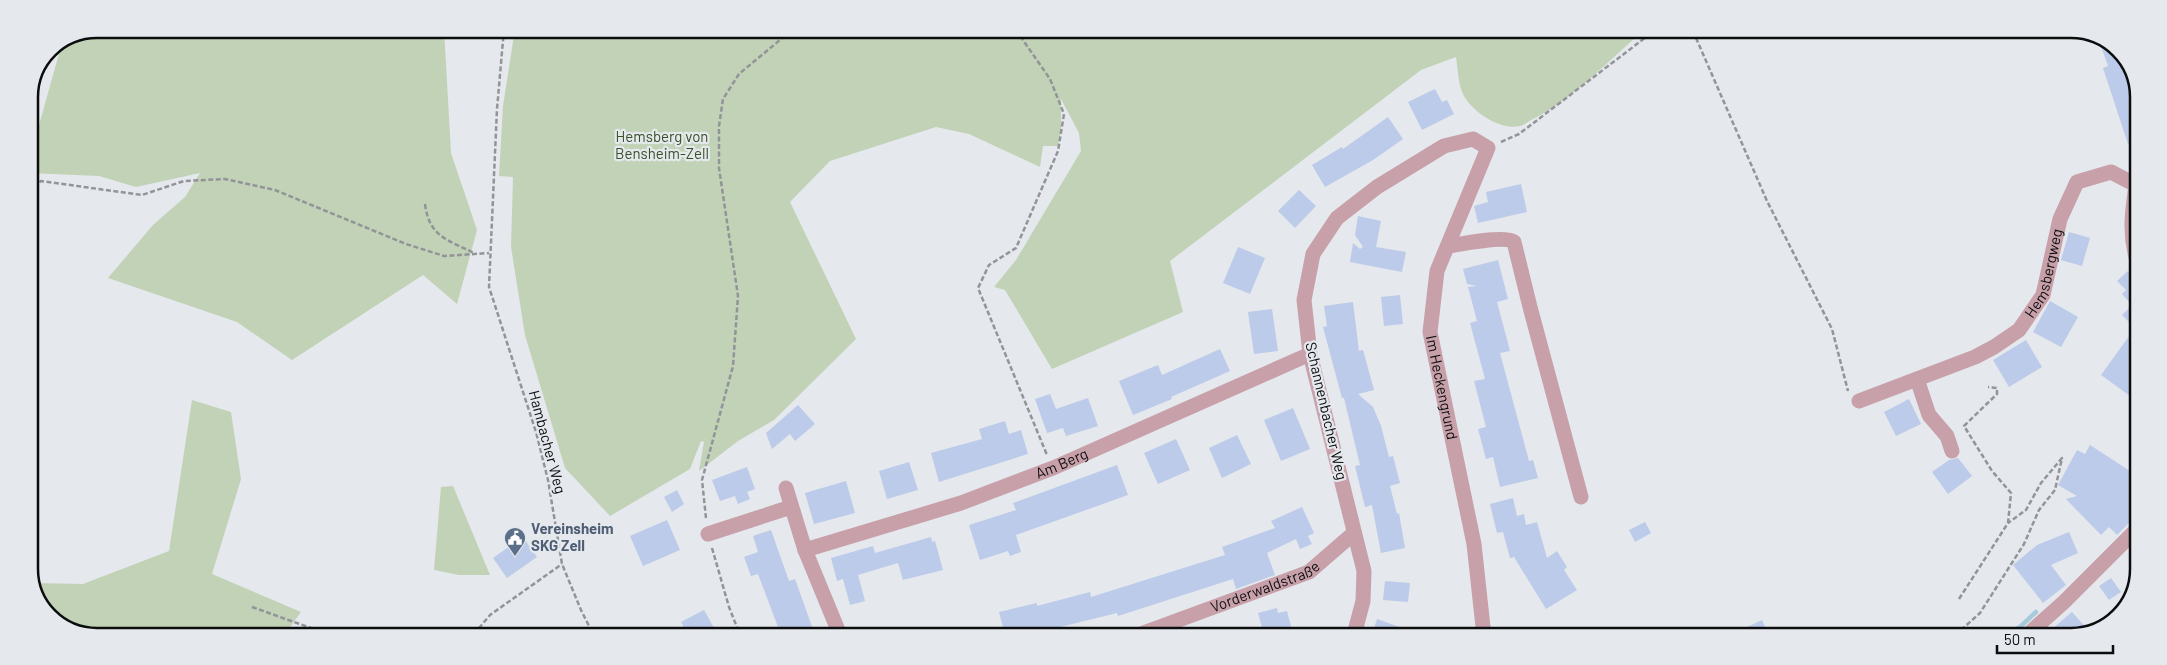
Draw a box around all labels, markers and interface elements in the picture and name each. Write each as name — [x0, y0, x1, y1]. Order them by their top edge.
park label: Hemsberg von Bensheim-Zell — [615, 127, 709, 162]
street label: Hemsbergweg — [2020, 227, 2066, 321]
street label: Im Heckengrund — [1423, 334, 1462, 441]
street label: Schannenbacher Weg — [1302, 340, 1352, 481]
street label: Hambacher Weg — [526, 388, 570, 495]
street label: Am Berg — [1033, 444, 1090, 482]
place label: Vereinsheim SKG Zell — [531, 519, 614, 554]
public building icon: Vereinsheim SKG Zell — [503, 526, 527, 557]
street label: Vorderwaldstraße — [1208, 557, 1323, 616]
scale bar — [1997, 622, 2113, 654]
text: 50 m — [2004, 630, 2036, 648]

